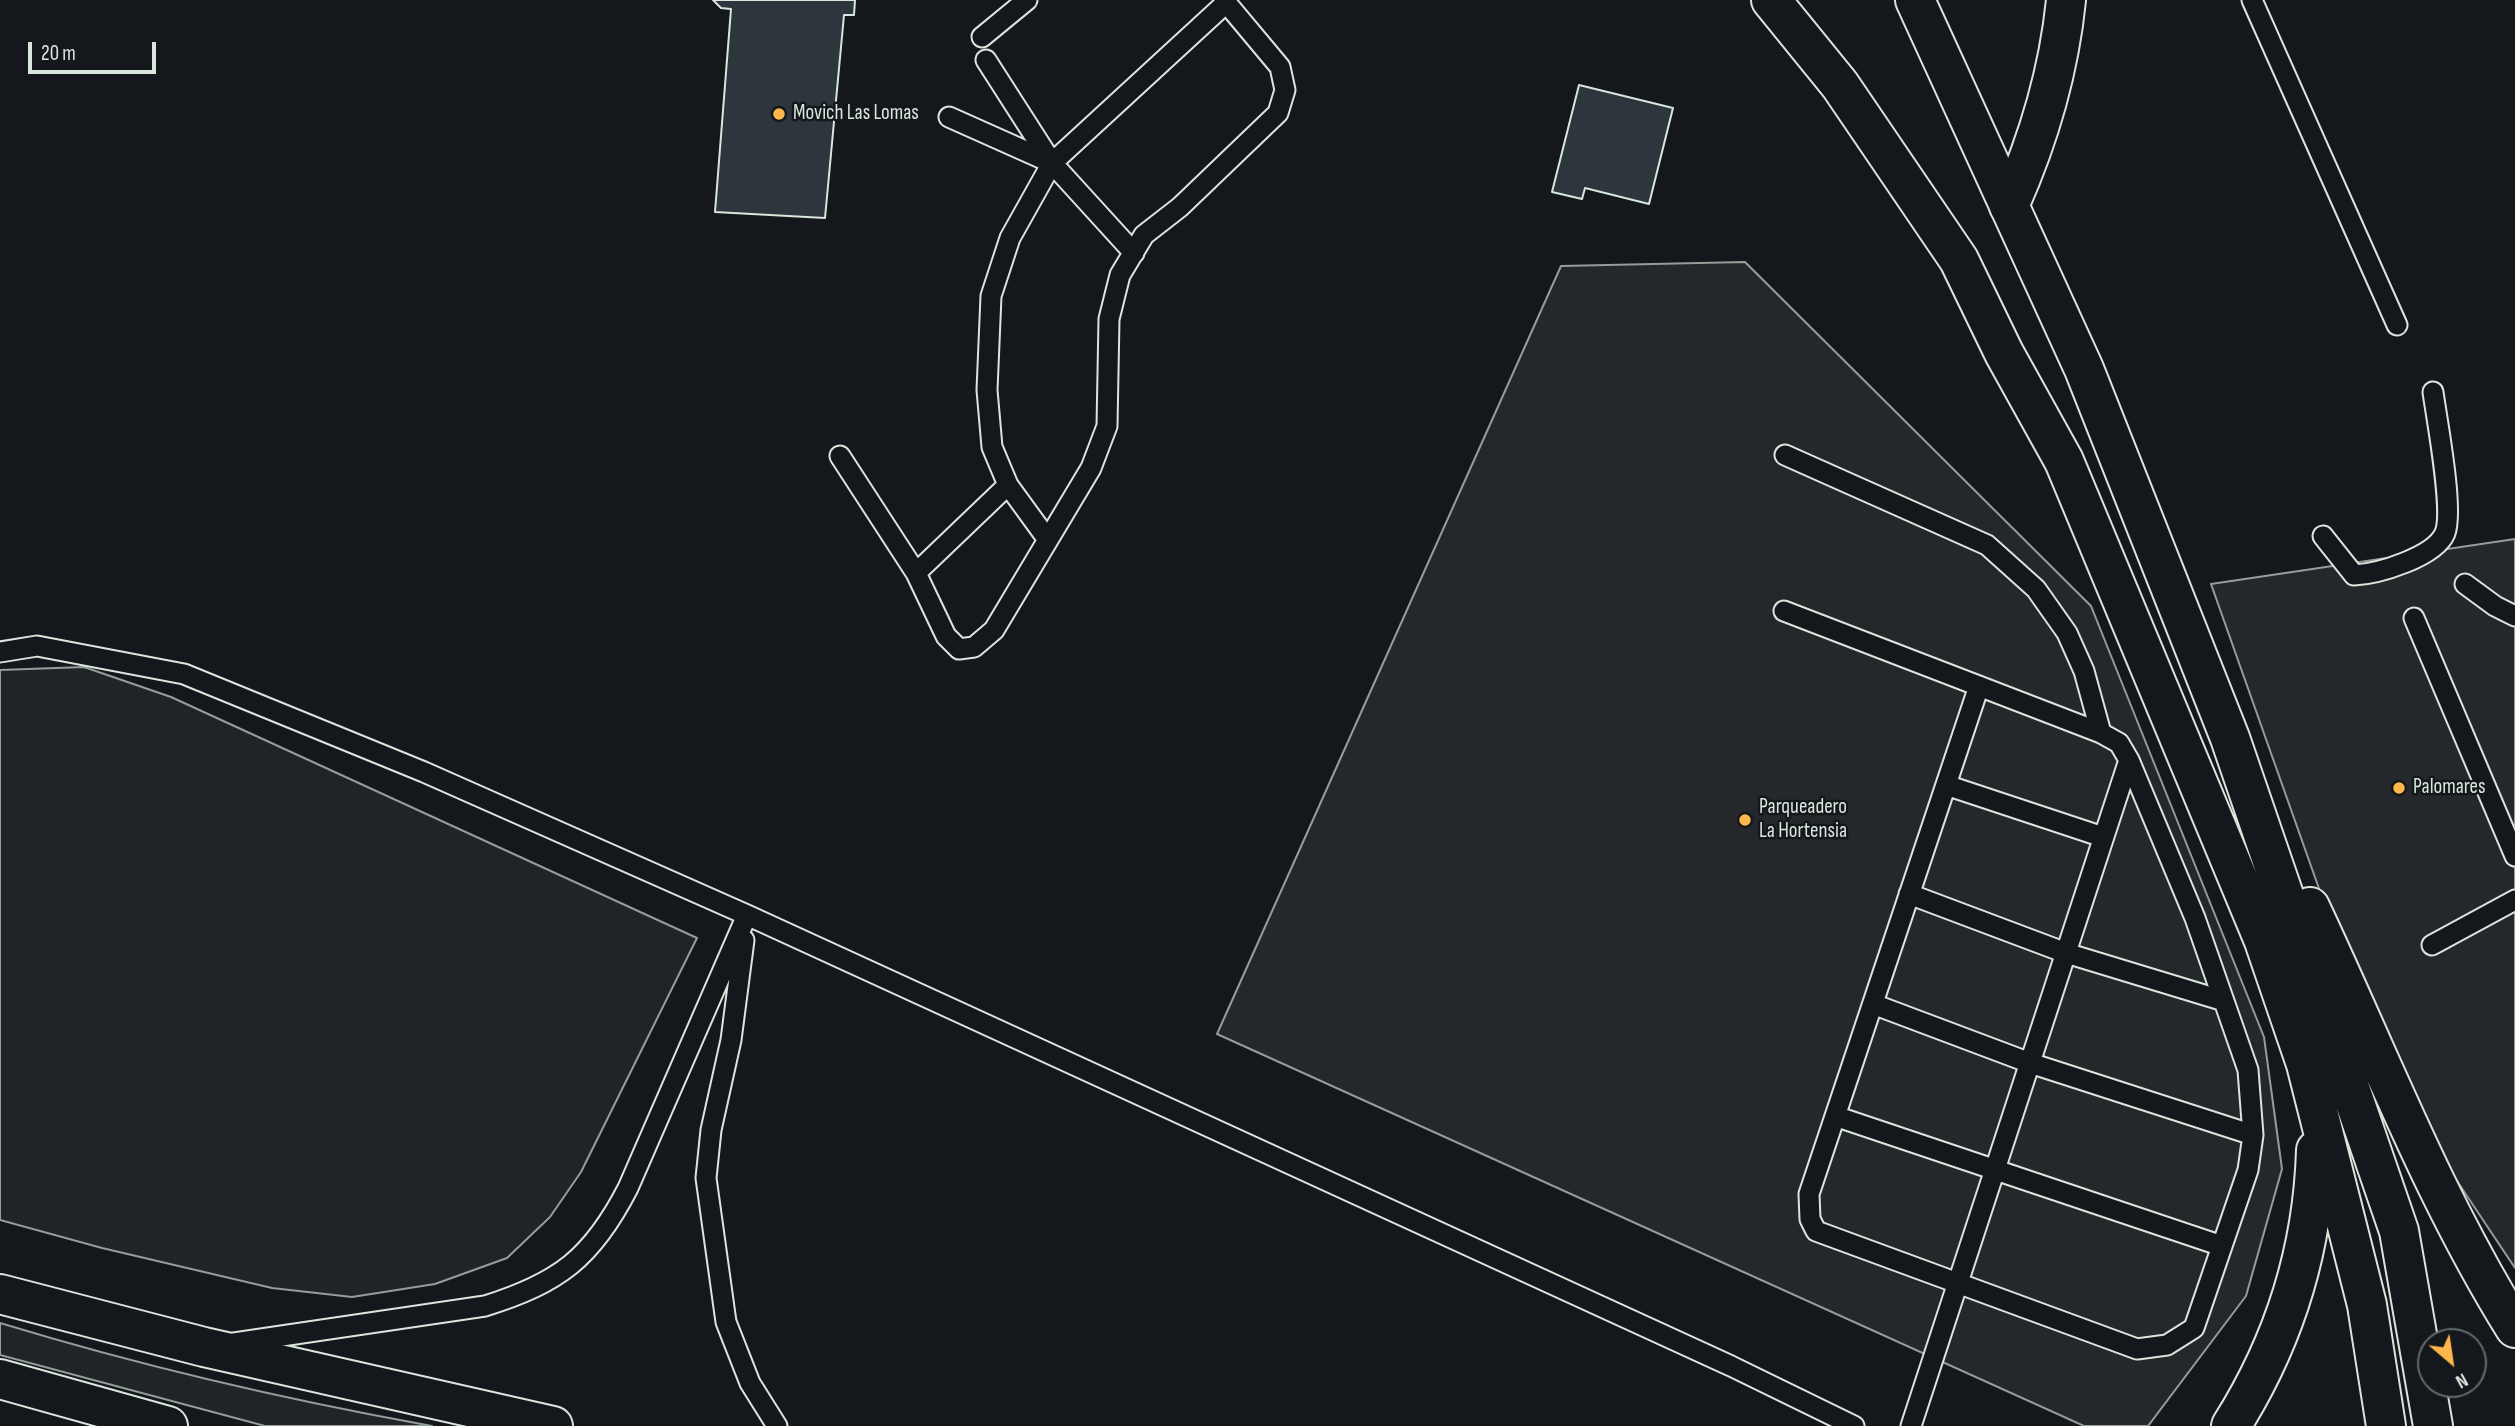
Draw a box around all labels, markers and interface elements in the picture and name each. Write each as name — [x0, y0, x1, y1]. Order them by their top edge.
scale bar — [32, 28, 159, 72]
text: 20 m — [41, 41, 76, 66]
place label: Movich Las Lomas — [793, 101, 919, 127]
marker: Movich Las Lomas — [771, 106, 787, 122]
place label: Palomares — [2413, 775, 2486, 801]
marker: Palomares — [2391, 780, 2407, 796]
place label: Parqueadero La Hortensia — [1759, 795, 1847, 845]
marker: Parqueadero La Hortensia — [1737, 812, 1753, 828]
north arrow — [2417, 1328, 2487, 1398]
text: N — [2451, 1368, 2471, 1393]

